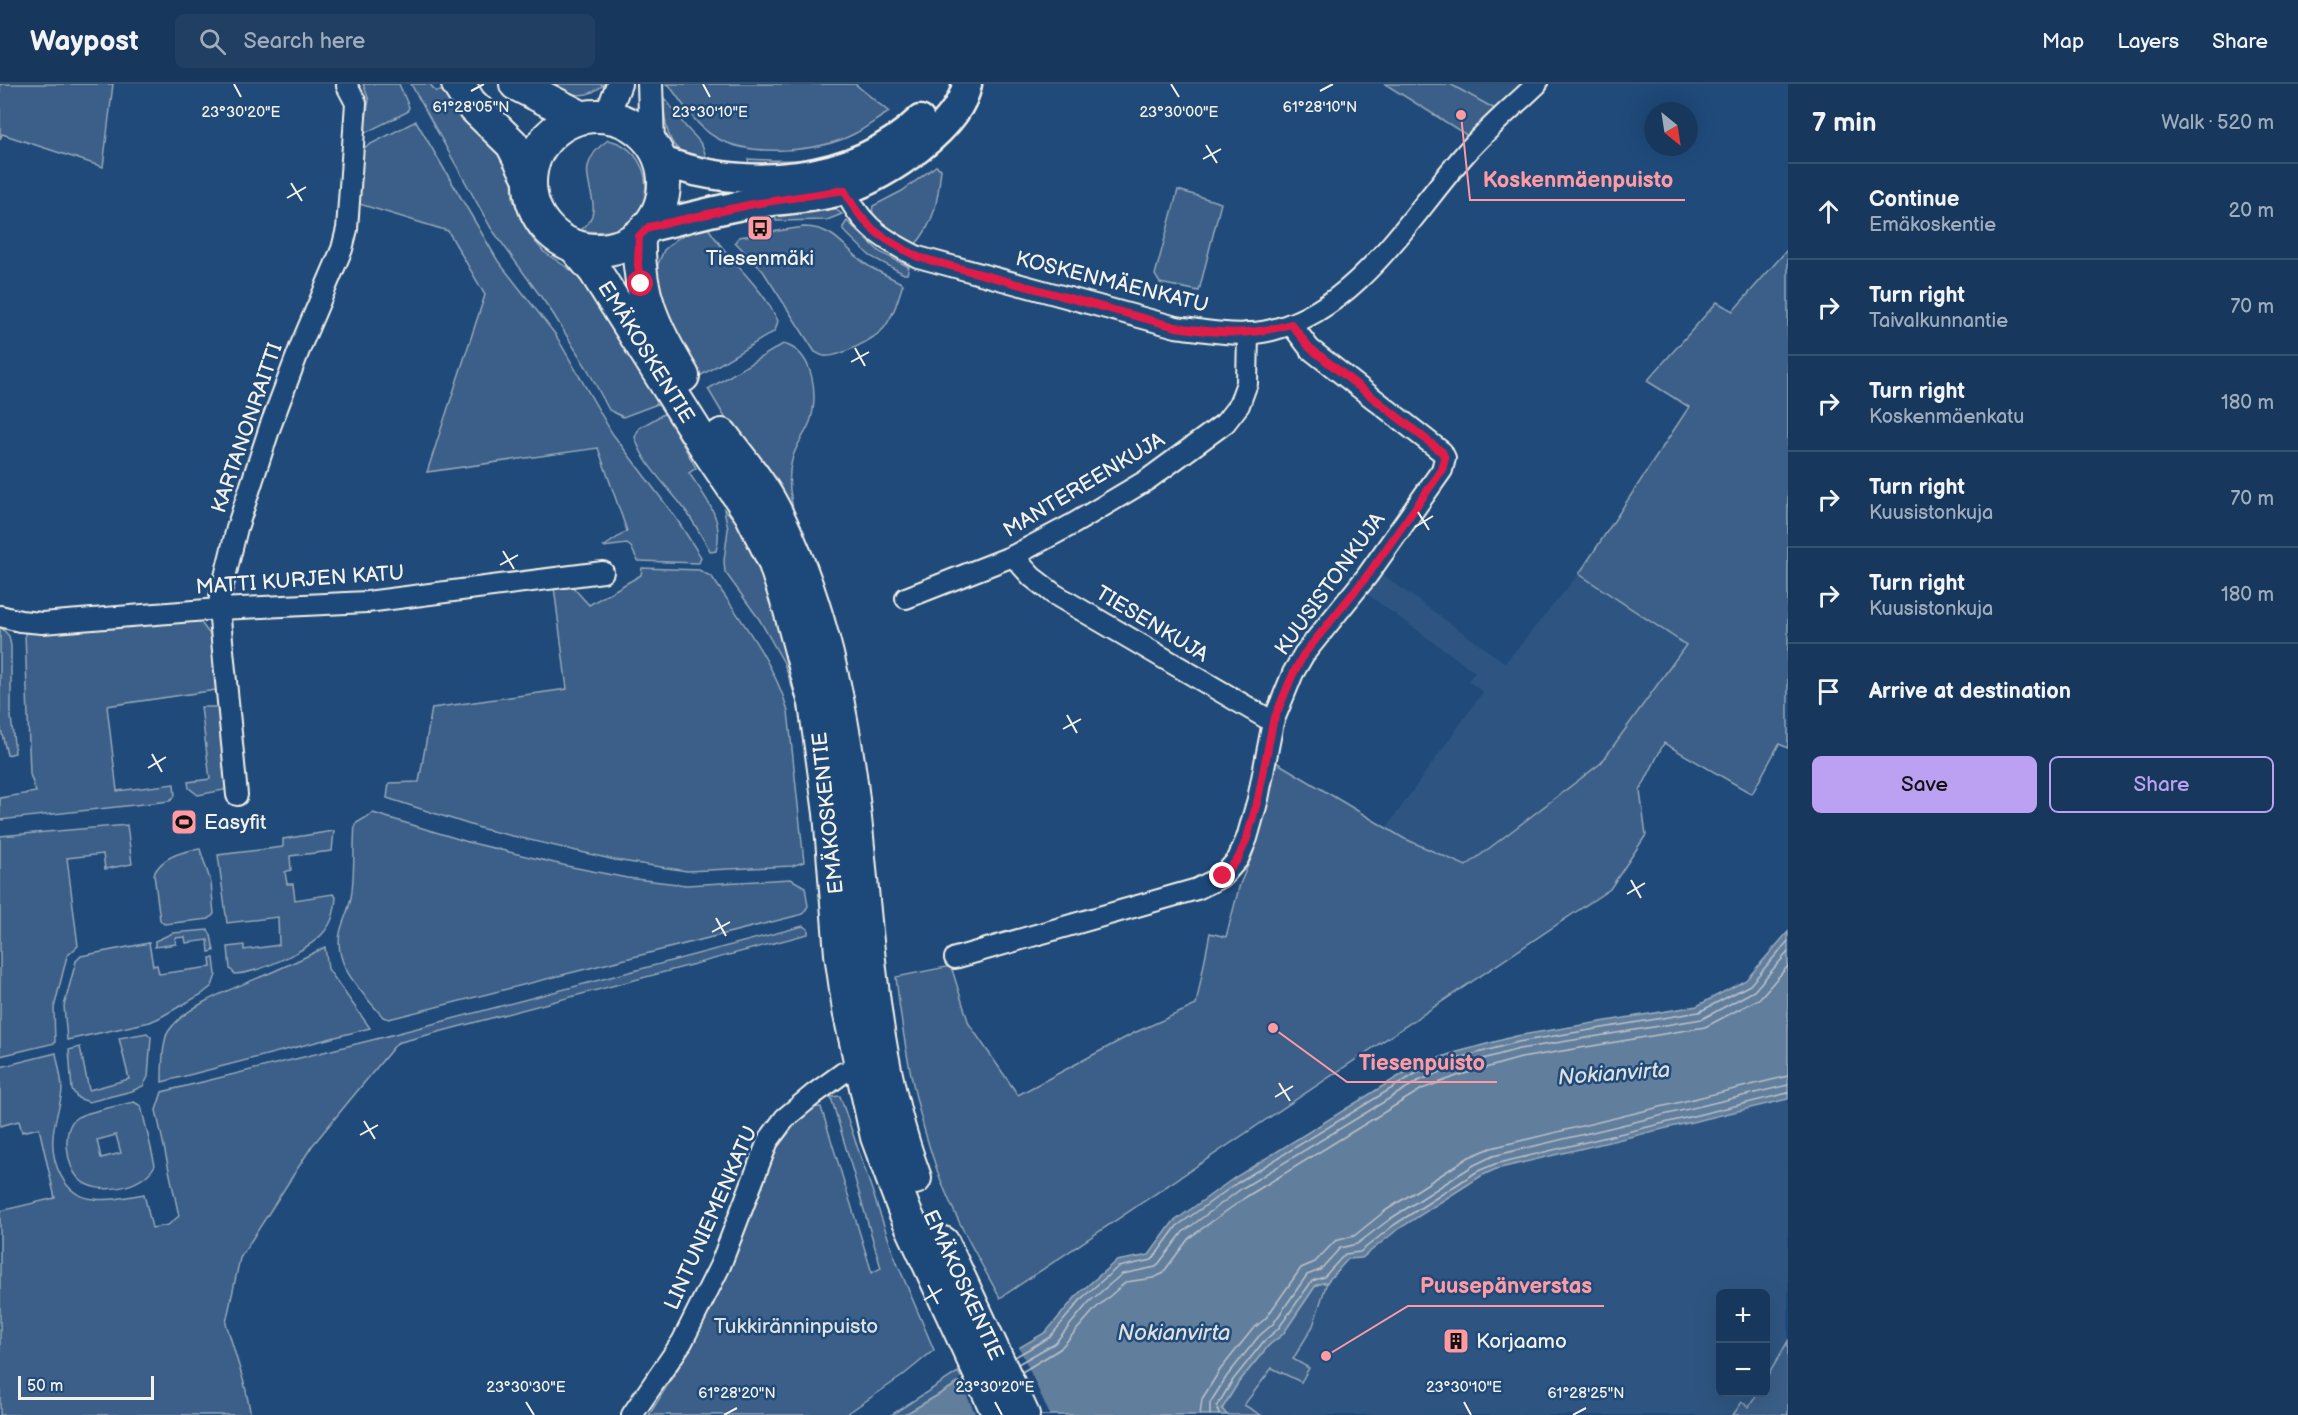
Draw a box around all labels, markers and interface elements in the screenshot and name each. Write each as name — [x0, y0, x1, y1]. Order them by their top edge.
search box — [175, 14, 595, 68]
text: Waypost — [30, 25, 139, 58]
icon: search — [196, 25, 229, 58]
text: Search here — [244, 28, 365, 55]
text: Map — [2042, 29, 2084, 54]
text: Layers — [2117, 29, 2179, 54]
text: Share — [2212, 29, 2268, 54]
text: 61°28'05"N — [432, 98, 510, 117]
text: 61°28'10"N — [1283, 98, 1357, 117]
north arrow — [1644, 102, 1698, 156]
text: 23°30'20"E — [202, 103, 281, 122]
text: 23°30'10"E — [672, 103, 748, 122]
text: 23°30'00"E — [1140, 103, 1219, 122]
text: 7 min — [1812, 108, 1876, 139]
text: Walk · 520 m — [2161, 111, 2274, 135]
callout: Koskenmäenpuisto — [1470, 160, 1685, 200]
text: Koskenmäenpuisto — [1483, 167, 1673, 194]
text: Continue — [1869, 186, 1959, 213]
icon: ahead — [1812, 195, 1845, 228]
text: 20 m — [2229, 199, 2274, 223]
bus stop icon: Tiesenmäki — [745, 213, 775, 243]
text: Emäkoskentie — [1869, 213, 1996, 237]
place label: Tiesenmäki — [706, 246, 814, 271]
street label: KOSKENMÄENKATU — [1013, 246, 1211, 318]
route start — [627, 270, 653, 296]
street label: EMÄKOSKENTIE — [592, 276, 700, 428]
text: Turn right — [1869, 282, 1965, 309]
icon: right — [1812, 291, 1845, 324]
text: 70 m — [2230, 295, 2274, 319]
text: Taivalkunnantie — [1869, 309, 2008, 333]
street label: KARTANONRAITTI — [206, 340, 288, 516]
text: Turn right — [1869, 378, 1965, 405]
icon: right — [1812, 387, 1845, 420]
text: 180 m — [2221, 391, 2274, 415]
text: Koskenmäenkatu — [1869, 405, 2025, 429]
street label: MANTEREENKUJA — [999, 427, 1169, 543]
text: Turn right — [1869, 474, 1965, 501]
icon: right — [1812, 483, 1845, 516]
text: 70 m — [2230, 487, 2274, 511]
text: Kuusistonkuja — [1869, 501, 1993, 525]
street label: KUUSISTONKUJA — [1270, 507, 1390, 660]
street label: MATTI KURJEN KATU — [195, 560, 405, 600]
text: Turn right — [1869, 570, 1965, 597]
icon: right — [1812, 579, 1845, 612]
street label: TIESENKUJA — [1091, 581, 1213, 668]
text: 180 m — [2221, 583, 2274, 607]
text: Kuusistonkuja — [1869, 597, 1993, 621]
icon: arrive — [1812, 675, 1845, 708]
text: Arrive at destination — [1869, 678, 2071, 705]
street label: EMÄKOSKENTIE — [807, 731, 849, 895]
button: Save — [1812, 756, 2037, 813]
button: Share — [2049, 756, 2274, 813]
sports icon: Easyfit — [169, 807, 199, 837]
place label: Easyfit — [204, 810, 267, 835]
route end — [1209, 862, 1235, 888]
callout: Tiesenpuisto — [1347, 1042, 1497, 1082]
text: Tiesenpuisto — [1359, 1050, 1485, 1077]
water label: Nokianvirta — [1557, 1057, 1671, 1091]
street label: LINTUNIEMENKATU — [659, 1122, 763, 1314]
street label: EMÄKOSKENTIE — [917, 1206, 1009, 1364]
callout: Puusepänverstas — [1408, 1266, 1604, 1306]
text: Puusepänverstas — [1420, 1273, 1592, 1300]
map controls — [1716, 1289, 1770, 1397]
button: + — [1716, 1289, 1770, 1343]
park label: Tukkiränninpuisto — [714, 1314, 878, 1339]
water label: Nokianvirta — [1118, 1320, 1230, 1347]
building icon: Korjaamo — [1441, 1326, 1471, 1356]
place label: Korjaamo — [1476, 1329, 1567, 1354]
button: − — [1716, 1343, 1770, 1397]
scale bar — [18, 1373, 154, 1400]
text: 50 m — [27, 1377, 63, 1396]
text: 23°30'30"E — [486, 1378, 566, 1397]
text: 23°30'20"E — [956, 1378, 1035, 1397]
text: 23°30'10"E — [1426, 1378, 1502, 1397]
text: 61°28'20"N — [698, 1384, 776, 1403]
text: 61°28'25"N — [1547, 1384, 1625, 1403]

